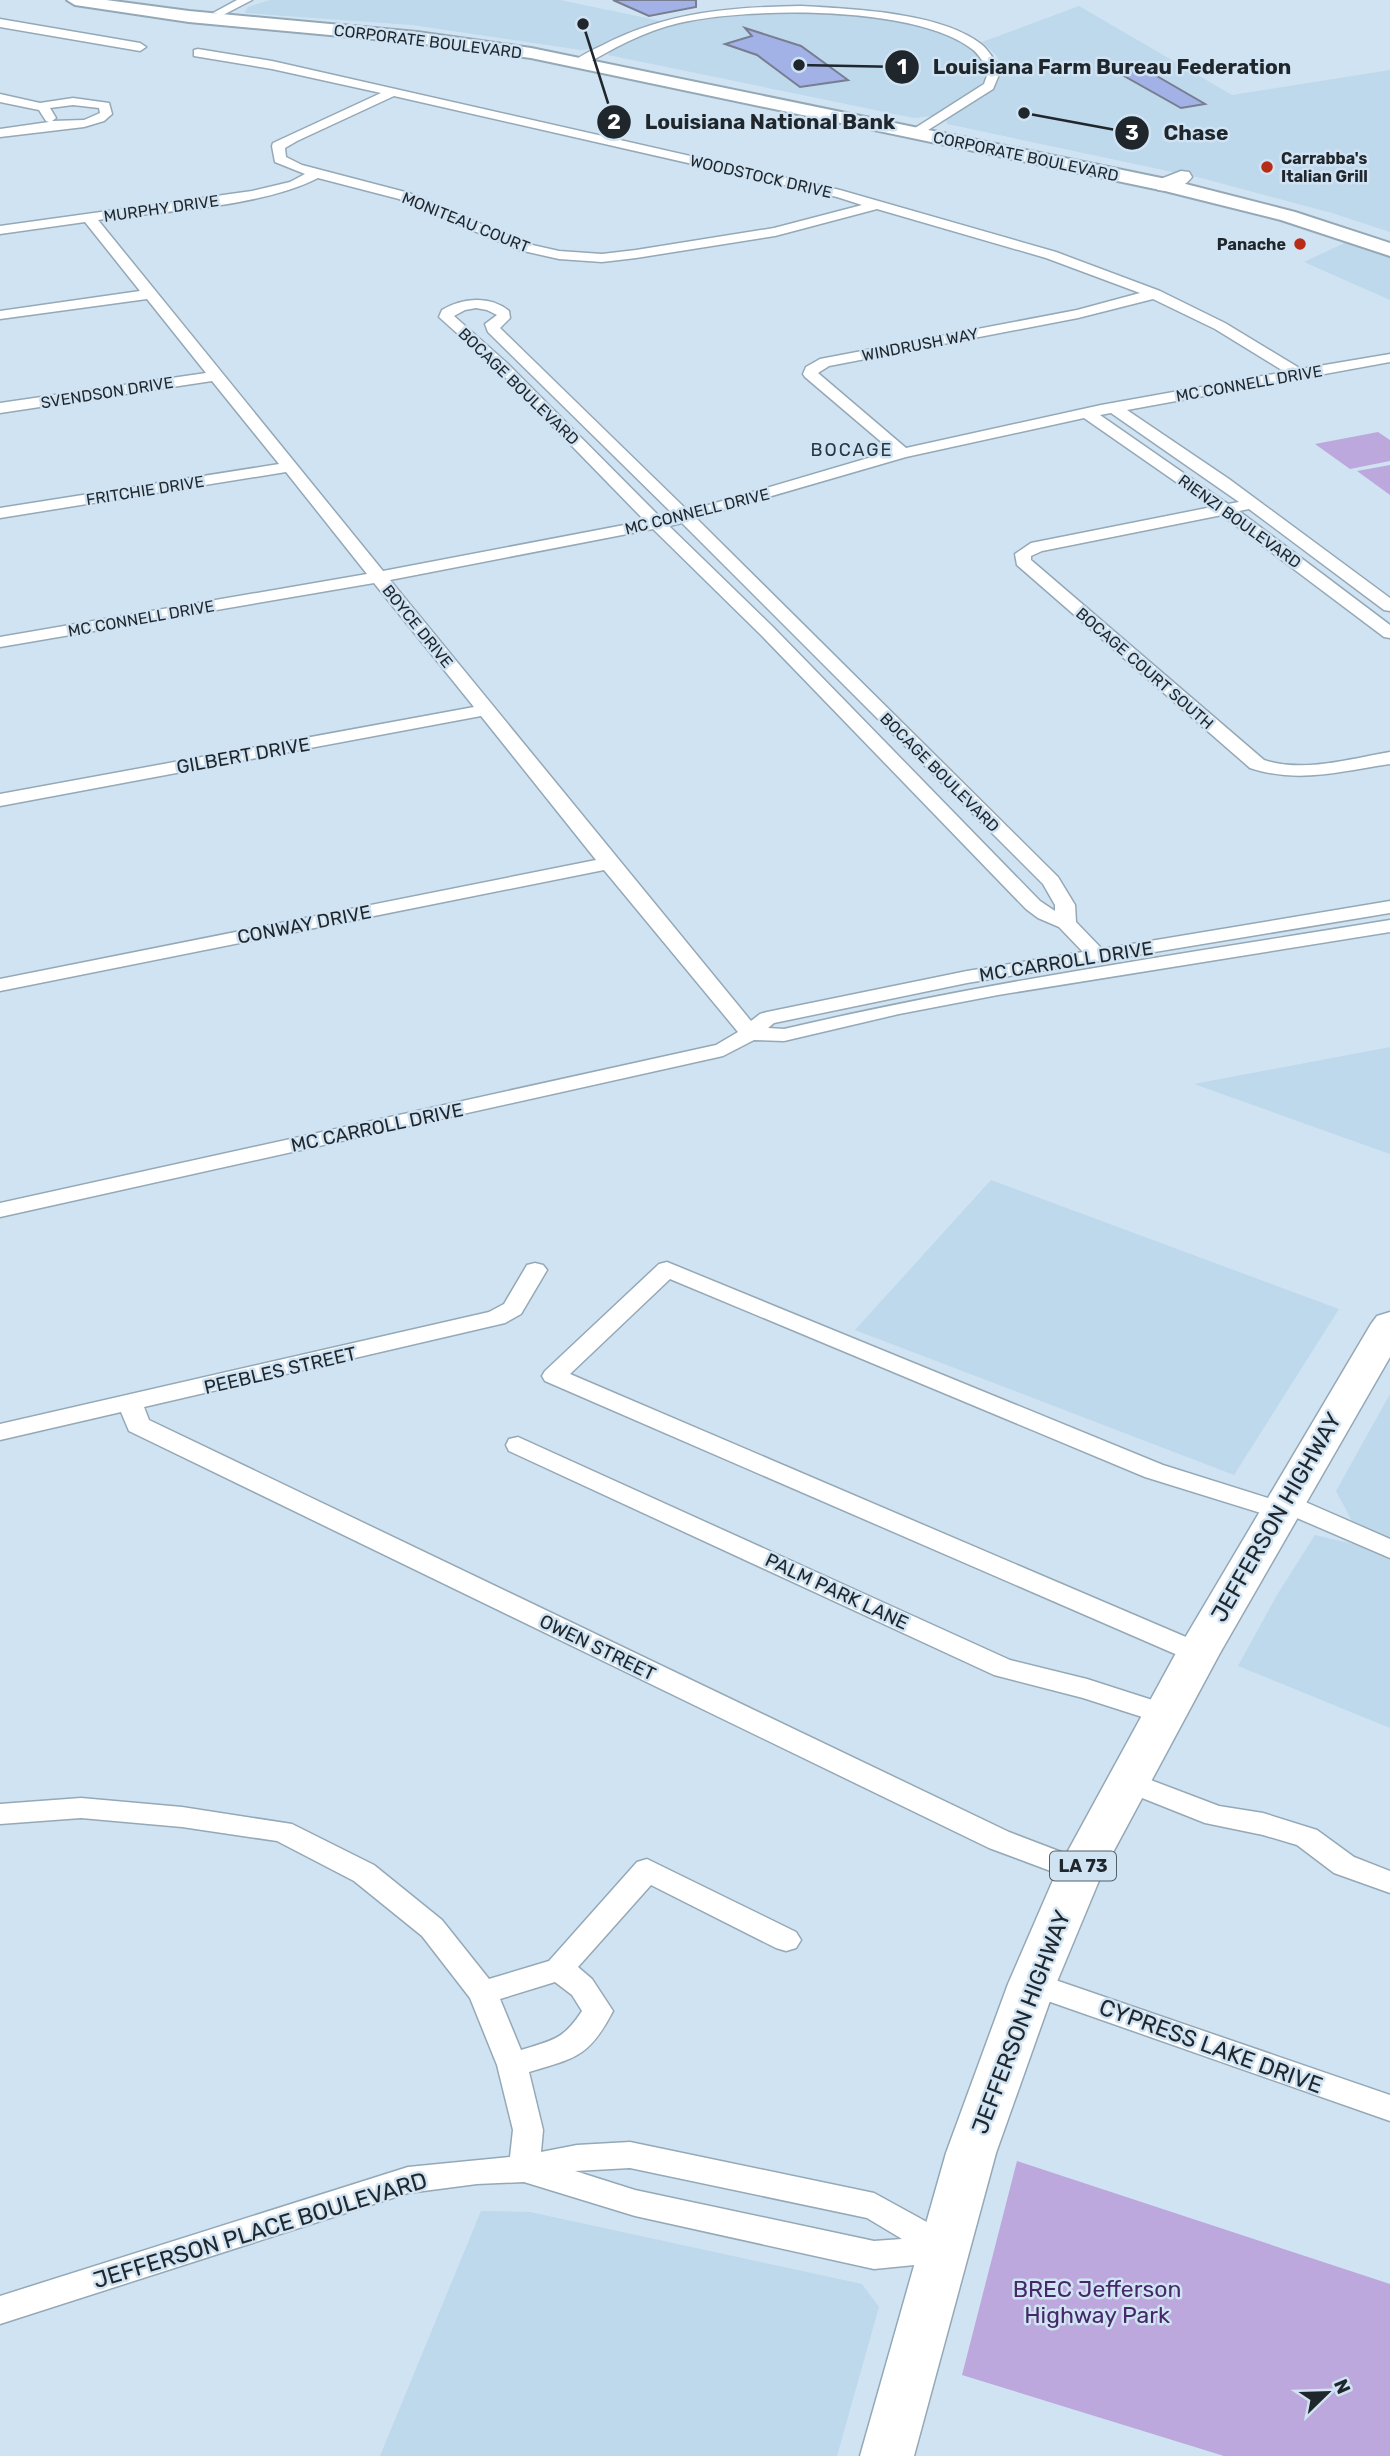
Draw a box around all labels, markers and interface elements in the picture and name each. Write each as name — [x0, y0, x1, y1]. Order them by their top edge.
street label: CORPORATE BOULEVARD — [333, 21, 523, 62]
callout: Louisiana Farm Bureau Federation — [884, 46, 1306, 88]
text: 1 — [897, 54, 907, 79]
text: Louisiana Farm Bureau Federation — [933, 54, 1291, 79]
callout: Louisiana National Bank — [596, 101, 910, 143]
text: 2 — [607, 109, 621, 134]
text: Louisiana National Bank — [645, 109, 896, 134]
callout: Chase — [1114, 112, 1242, 154]
text: 3 — [1125, 120, 1139, 145]
text: Chase — [1164, 120, 1228, 145]
street label: CORPORATE BOULEVARD — [931, 128, 1120, 185]
place label: Carrabba's Italian Grill — [1281, 149, 1368, 186]
street label: WOODSTOCK DRIVE — [688, 151, 834, 202]
marker: Carrabba's Italian Grill — [1259, 159, 1275, 175]
street label: MONITEAU COURT — [399, 188, 532, 257]
street label: MURPHY DRIVE — [102, 191, 220, 226]
place label: Panache — [1217, 235, 1286, 254]
marker: Panache — [1292, 236, 1308, 252]
street label: BOCAGE BOULEVARD — [454, 324, 583, 449]
street label: WINDRUSH WAY — [860, 324, 980, 365]
street label: MC CONNELL DRIVE — [1174, 361, 1324, 406]
street label: SVENDSON DRIVE — [40, 373, 175, 412]
district label: BOCAGE — [810, 439, 894, 461]
street label: RIENZI BOULEVARD — [1175, 471, 1305, 572]
street label: FRITCHIE DRIVE — [85, 472, 205, 509]
street label: MC CONNELL DRIVE — [623, 484, 771, 539]
street label: BOYCE DRIVE — [378, 581, 457, 672]
street label: MC CONNELL DRIVE — [66, 596, 216, 641]
street label: BOCAGE COURT SOUTH — [1072, 604, 1217, 733]
street label: BOCAGE BOULEVARD — [876, 709, 1003, 836]
street label: GILBERT DRIVE — [175, 732, 312, 779]
street label: CONWAY DRIVE — [235, 900, 373, 949]
street label: MC CARROLL DRIVE — [978, 936, 1155, 987]
street label: MC CARROLL DRIVE — [289, 1098, 465, 1157]
street label: PEEBLES STREET — [202, 1342, 359, 1399]
street label: JEFFERSON HIGHWAY — [1205, 1407, 1347, 1627]
street label: PALM PARK LANE — [762, 1548, 912, 1635]
street label: OWEN STREET — [536, 1609, 660, 1685]
road number: LA 73 — [1050, 1852, 1116, 1880]
street label: JEFFERSON HIGHWAY — [965, 1906, 1077, 2138]
street label: CYPRESS LAKE DRIVE — [1095, 1993, 1327, 2099]
street label: JEFFERSON PLACE BOULEVARD — [90, 2166, 430, 2294]
park label: BREC Jefferson Highway Park — [1013, 2275, 1181, 2329]
north arrow — [1292, 2358, 1362, 2428]
text: N — [1329, 2376, 1355, 2397]

